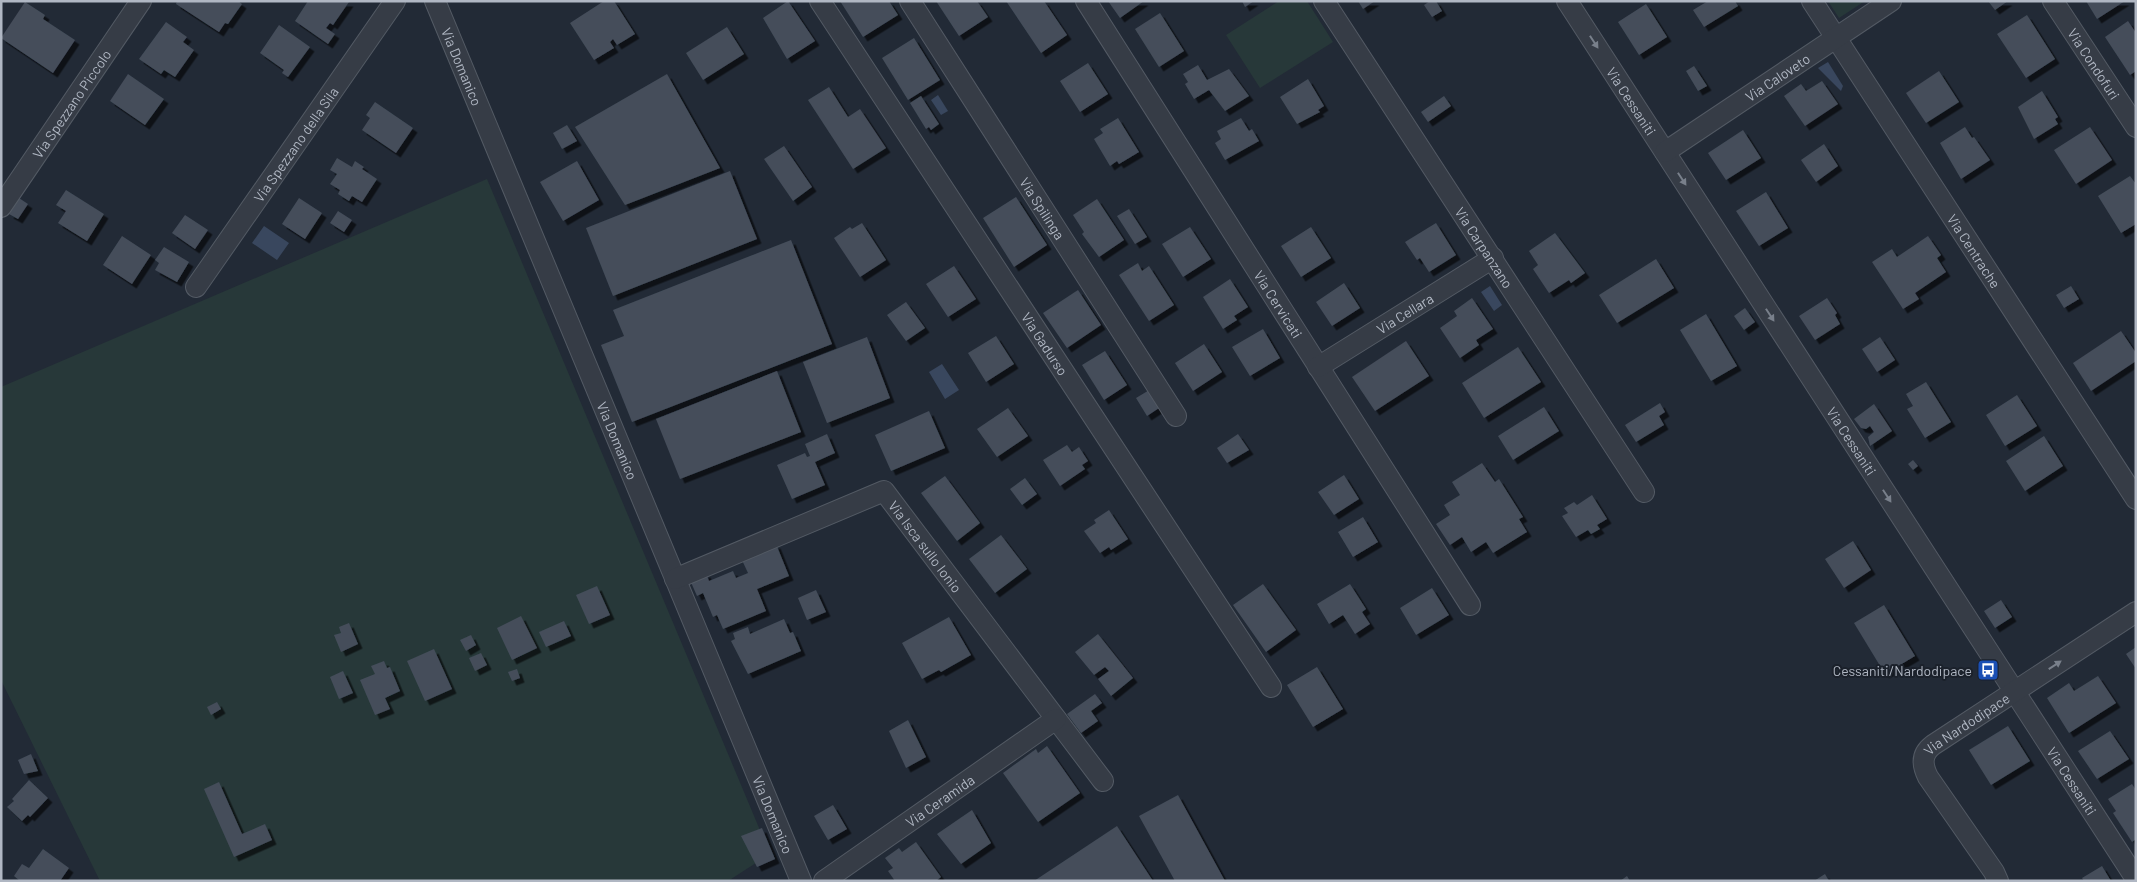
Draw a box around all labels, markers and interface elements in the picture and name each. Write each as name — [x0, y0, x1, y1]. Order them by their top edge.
street label: Via Domanico — [439, 25, 486, 108]
street label: Via Condofuri — [2065, 25, 2124, 102]
one-way arrow — [1589, 36, 1599, 49]
street label: Via Spezzano Piccolo — [28, 46, 114, 161]
street label: Via Caloveto — [1742, 49, 1813, 105]
street label: Via Cessaniti — [1603, 64, 1660, 138]
street label: Via Spezzano della Sila — [249, 83, 341, 205]
one-way arrow — [1677, 172, 1687, 185]
street label: Via Spilinga — [1017, 174, 1069, 242]
street label: Via Carpanzano — [1452, 204, 1517, 291]
street label: Via Centrache — [1944, 211, 2005, 291]
street label: Via Cervicati — [1251, 267, 1306, 341]
street label: Via Cellara — [1373, 289, 1436, 337]
one-way arrow — [1766, 308, 1775, 322]
street label: Via Gadurso — [1018, 309, 1072, 378]
street label: Via Domanico — [594, 399, 642, 482]
street label: Via Cessaniti — [1824, 403, 1880, 478]
one-way arrow — [1882, 489, 1892, 502]
street label: Via Isca sullo Ionio — [886, 497, 966, 596]
bus stop icon: Cessaniti/Nardodipace — [1976, 658, 2000, 682]
one-way arrow — [2048, 660, 2061, 670]
place label: Cessaniti/Nardodipace — [1833, 662, 1972, 679]
street label: Via Nardodipace — [1919, 689, 2012, 758]
street label: Via Cessaniti — [2044, 743, 2101, 818]
street label: Via Ceramida — [902, 770, 977, 830]
street label: Via Domanico — [750, 773, 797, 856]

